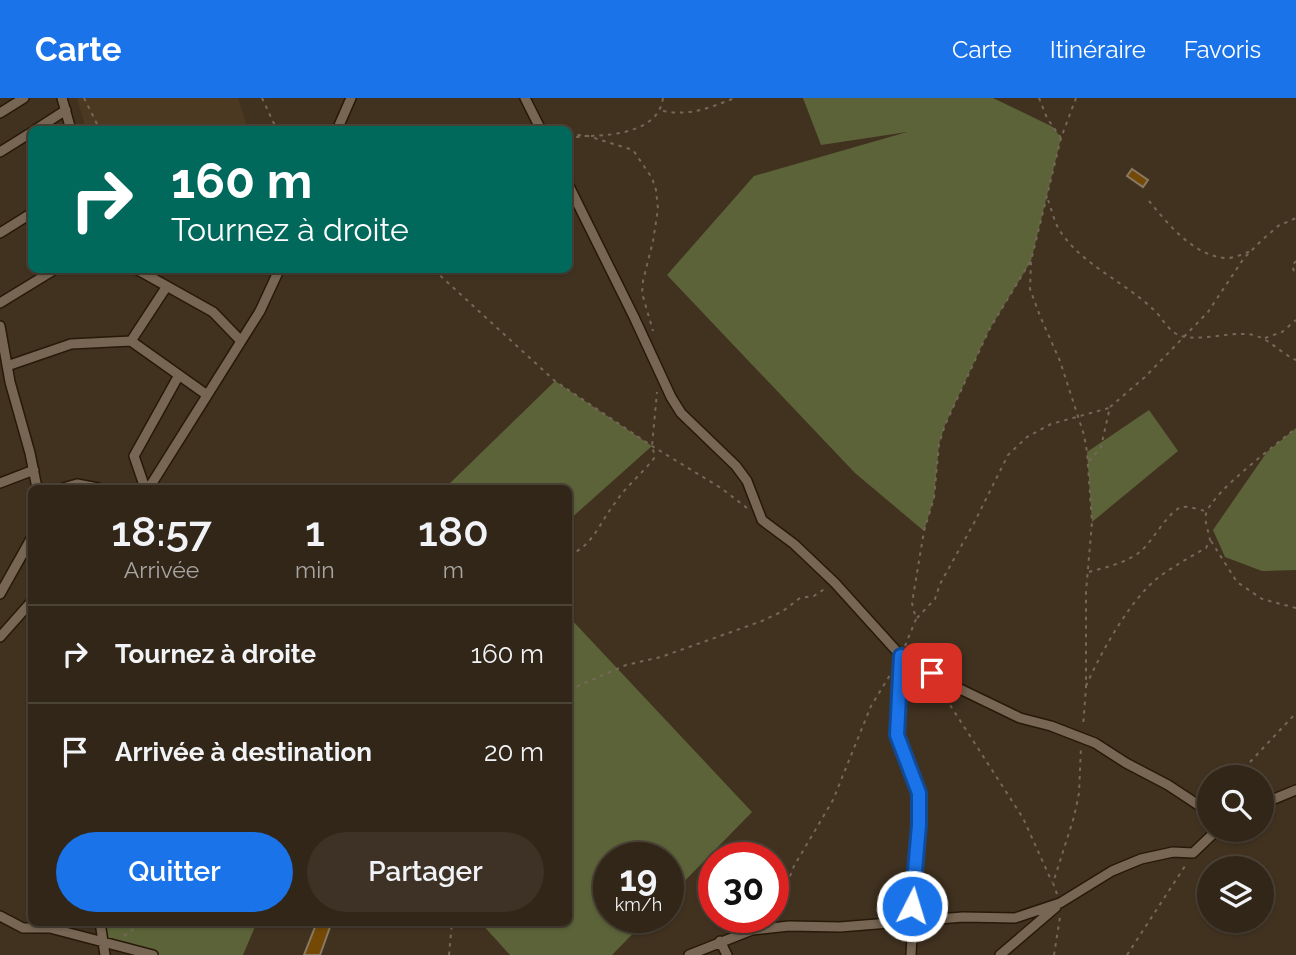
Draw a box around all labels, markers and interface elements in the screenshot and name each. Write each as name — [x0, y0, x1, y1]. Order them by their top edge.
text: Carte — [35, 30, 122, 69]
text: Carte — [952, 35, 1012, 64]
text: Itinéraire — [1050, 35, 1146, 64]
text: Favoris — [1184, 35, 1261, 64]
text: 160 m — [171, 152, 312, 209]
icon: right — [56, 154, 147, 245]
text: Tournez à droite — [171, 211, 409, 248]
text: 18:57 — [111, 507, 212, 556]
text: 1 — [305, 507, 325, 556]
text: 180 — [418, 507, 489, 556]
text: Arrivée — [124, 556, 199, 583]
text: min — [295, 556, 335, 583]
text: m — [443, 556, 464, 583]
icon: right — [56, 635, 94, 673]
text: Tournez à droite — [115, 639, 316, 669]
text: 160 m — [471, 639, 544, 669]
pin — [902, 643, 962, 703]
icon: arrive — [913, 654, 951, 692]
icon: arrive — [56, 733, 94, 771]
text: Arrivée à destination — [115, 737, 372, 767]
text: 20 m — [484, 737, 544, 767]
map controls — [1197, 765, 1274, 933]
button: search — [1197, 765, 1274, 842]
button: Quitter — [56, 832, 293, 912]
button: Partager — [307, 832, 544, 912]
speed limit sign: 30 — [698, 842, 789, 933]
button: layers — [1197, 856, 1274, 933]
text: 19 — [620, 858, 657, 899]
position arrow — [875, 869, 949, 943]
text: km/h — [615, 894, 662, 915]

